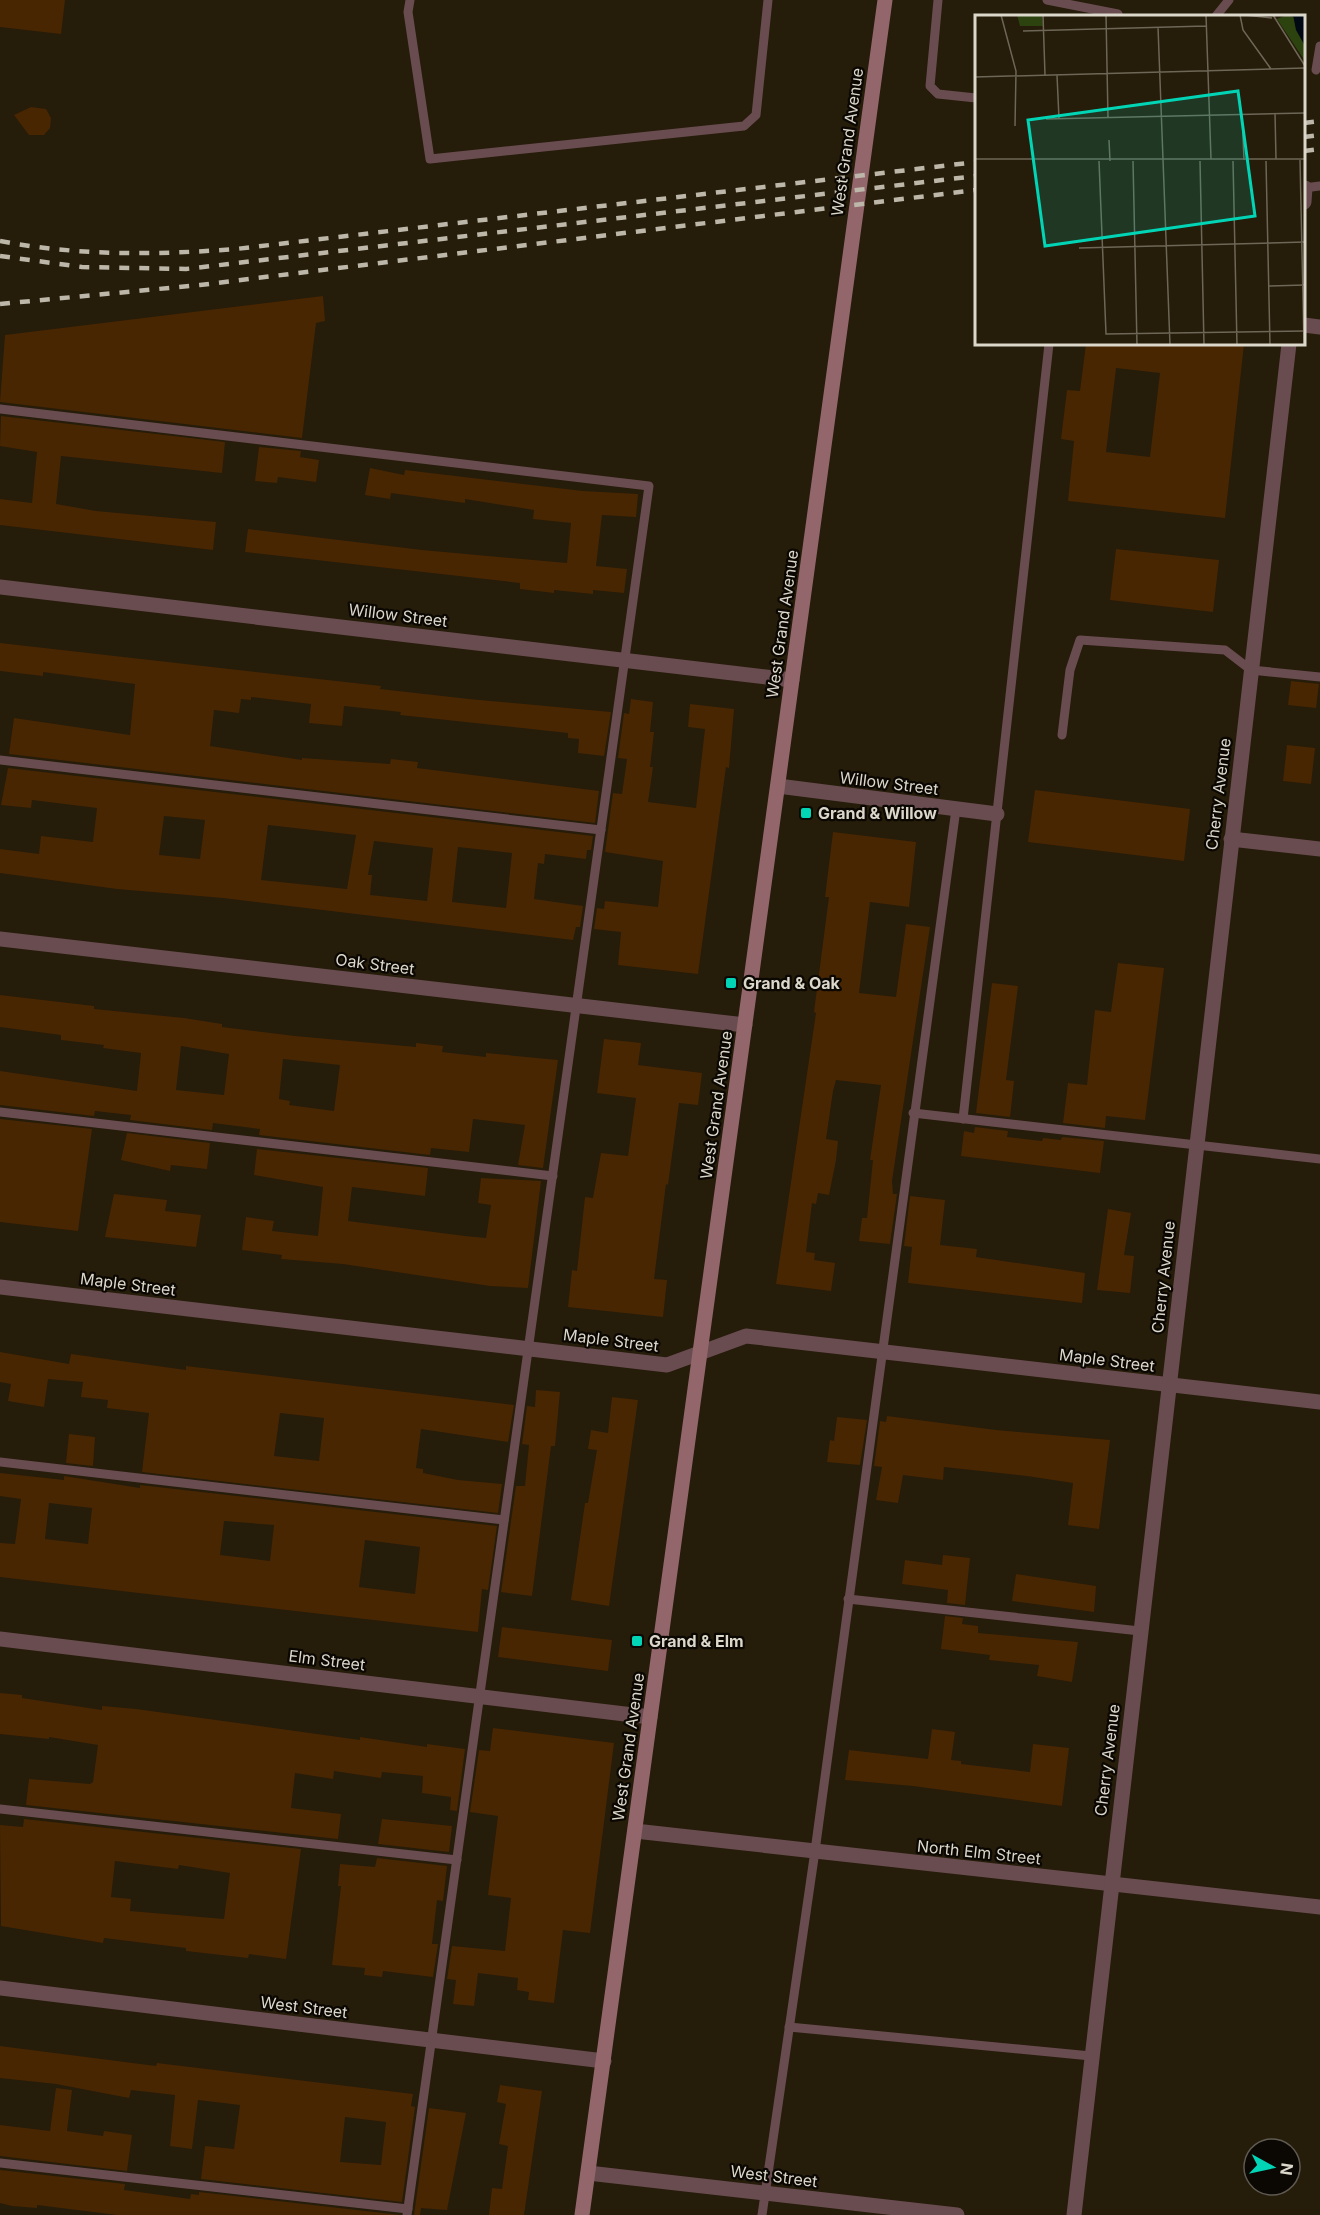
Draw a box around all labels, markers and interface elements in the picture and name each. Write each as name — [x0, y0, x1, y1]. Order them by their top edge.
inset map — [975, 15, 1305, 345]
street label: West Grand Avenue — [827, 67, 867, 217]
street label: West Grand Avenue — [762, 549, 802, 699]
street label: Willow Street — [347, 599, 449, 631]
street label: Cherry Avenue — [1201, 737, 1235, 851]
street label: Willow Street — [838, 767, 940, 799]
place label: Grand & Willow — [818, 803, 937, 823]
marker: Grand & Willow — [799, 806, 813, 820]
street label: Oak Street — [334, 949, 416, 979]
place label: Grand & Oak — [743, 973, 841, 993]
marker: Grand & Oak — [724, 976, 738, 990]
street label: West Grand Avenue — [696, 1030, 736, 1180]
street label: Cherry Avenue — [1147, 1220, 1179, 1334]
street label: Maple Street — [79, 1268, 177, 1300]
street label: Maple Street — [562, 1324, 660, 1356]
street label: Maple Street — [1058, 1344, 1156, 1376]
place label: Grand & Elm — [649, 1631, 744, 1651]
marker: Grand & Elm — [630, 1634, 644, 1648]
street label: Elm Street — [287, 1645, 367, 1675]
street label: West Grand Avenue — [608, 1672, 648, 1822]
street label: Cherry Avenue — [1090, 1703, 1124, 1817]
street label: North Elm Street — [916, 1836, 1042, 1868]
street label: West Street — [259, 1992, 349, 2022]
north arrow — [1242, 2137, 1302, 2197]
street label: West Street — [729, 2161, 819, 2191]
text: N — [1276, 2162, 1298, 2177]

